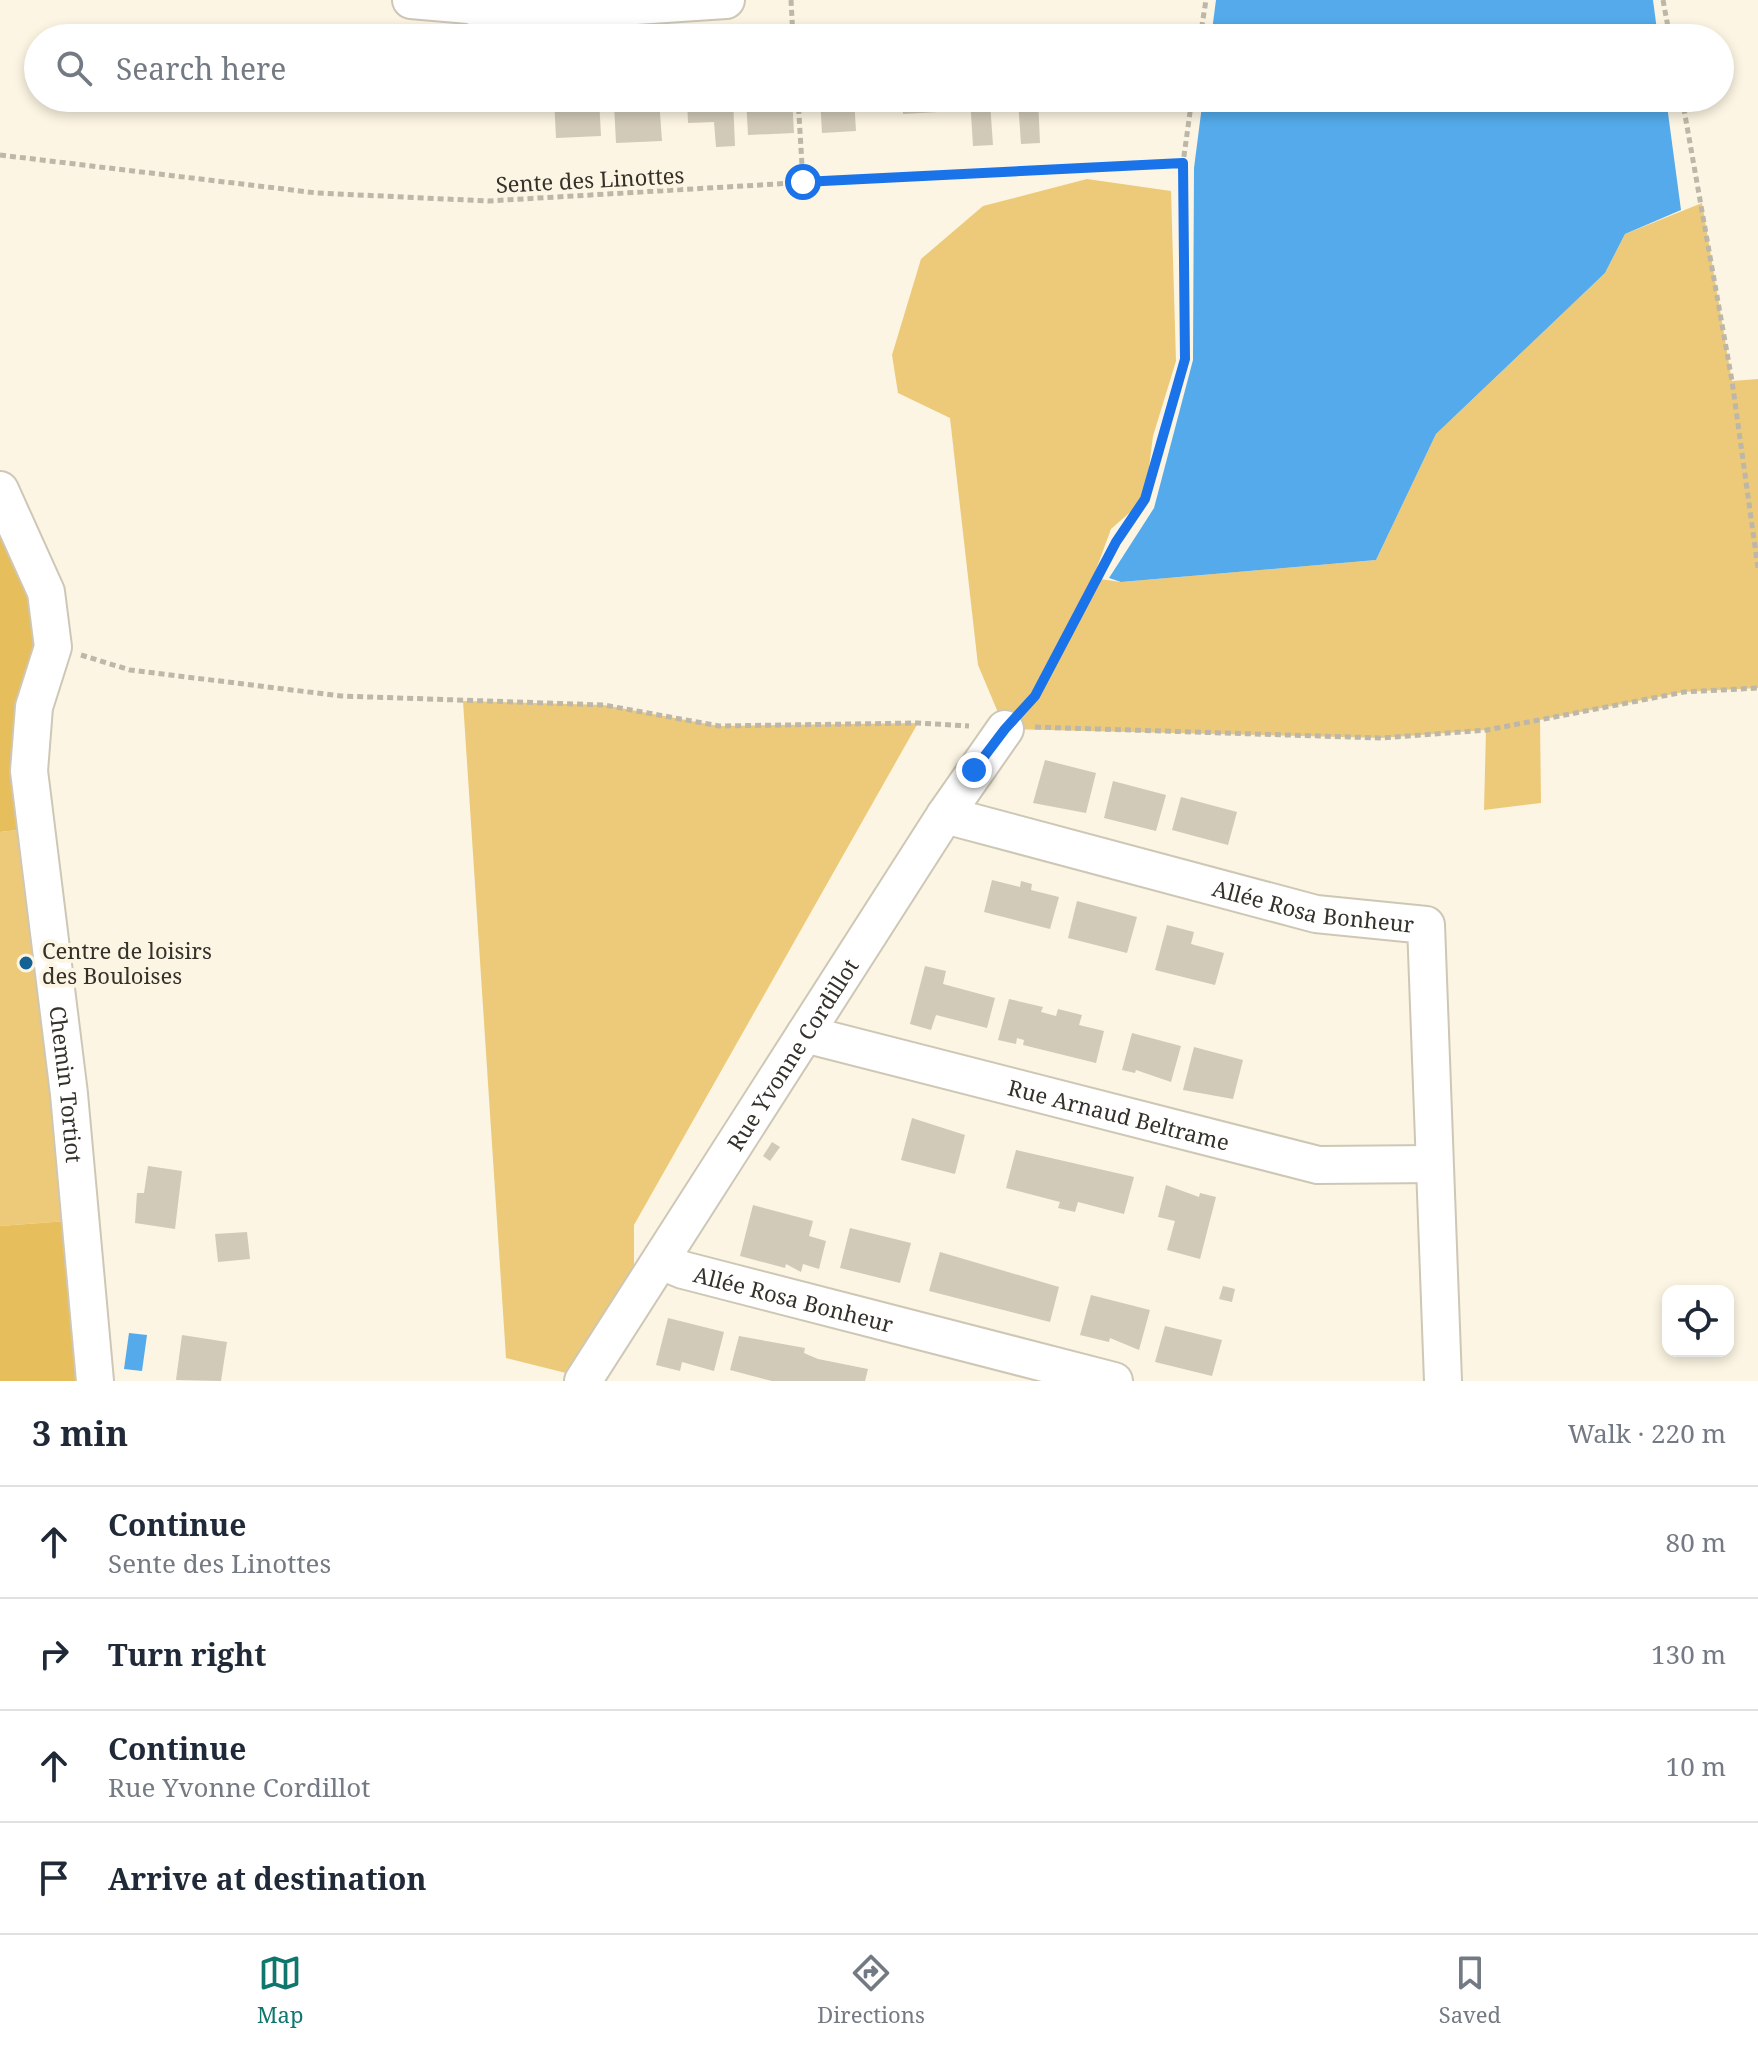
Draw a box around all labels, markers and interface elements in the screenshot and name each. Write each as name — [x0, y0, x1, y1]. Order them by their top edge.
search box — [24, 24, 1734, 112]
icon: search — [52, 46, 96, 90]
text: Search here — [116, 48, 286, 89]
street label: Sente des Linottes — [495, 159, 685, 199]
route start — [785, 164, 821, 200]
route end — [956, 752, 992, 788]
street label: Allée Rosa Bonheur — [1209, 872, 1416, 939]
place label: Centre de loisirs des Bouloises — [42, 935, 212, 990]
street label: Rue Yvonne Cordillot — [720, 952, 865, 1156]
marker: Centre de loisirs des Bouloises — [17, 954, 35, 972]
street label: Chemin Tortiot — [43, 1004, 90, 1164]
street label: Rue Arnaud Beltrame — [1005, 1072, 1233, 1157]
street label: Allée Rosa Bonheur — [691, 1258, 897, 1339]
map controls — [1662, 1285, 1734, 1357]
button: locate — [1662, 1285, 1734, 1357]
text: 3 min — [32, 1410, 128, 1456]
text: Walk · 220 m — [1568, 1415, 1726, 1451]
text: Continue — [108, 1504, 246, 1545]
icon: ahead — [32, 1520, 76, 1564]
text: 80 m — [1666, 1524, 1726, 1560]
text: Sente des Linottes — [108, 1545, 331, 1581]
icon: right — [32, 1632, 76, 1676]
text: Turn right — [108, 1634, 266, 1675]
text: 130 m — [1651, 1636, 1726, 1672]
text: Continue — [108, 1728, 246, 1769]
icon: ahead — [32, 1744, 76, 1788]
text: 10 m — [1666, 1748, 1726, 1784]
text: Rue Yvonne Cordillot — [108, 1769, 371, 1805]
icon: arrive — [32, 1856, 76, 1900]
text: Arrive at destination — [108, 1858, 427, 1899]
tab: Map — [257, 1951, 303, 2029]
tab: Directions — [817, 1951, 925, 2029]
tab: Saved — [1439, 1951, 1501, 2029]

